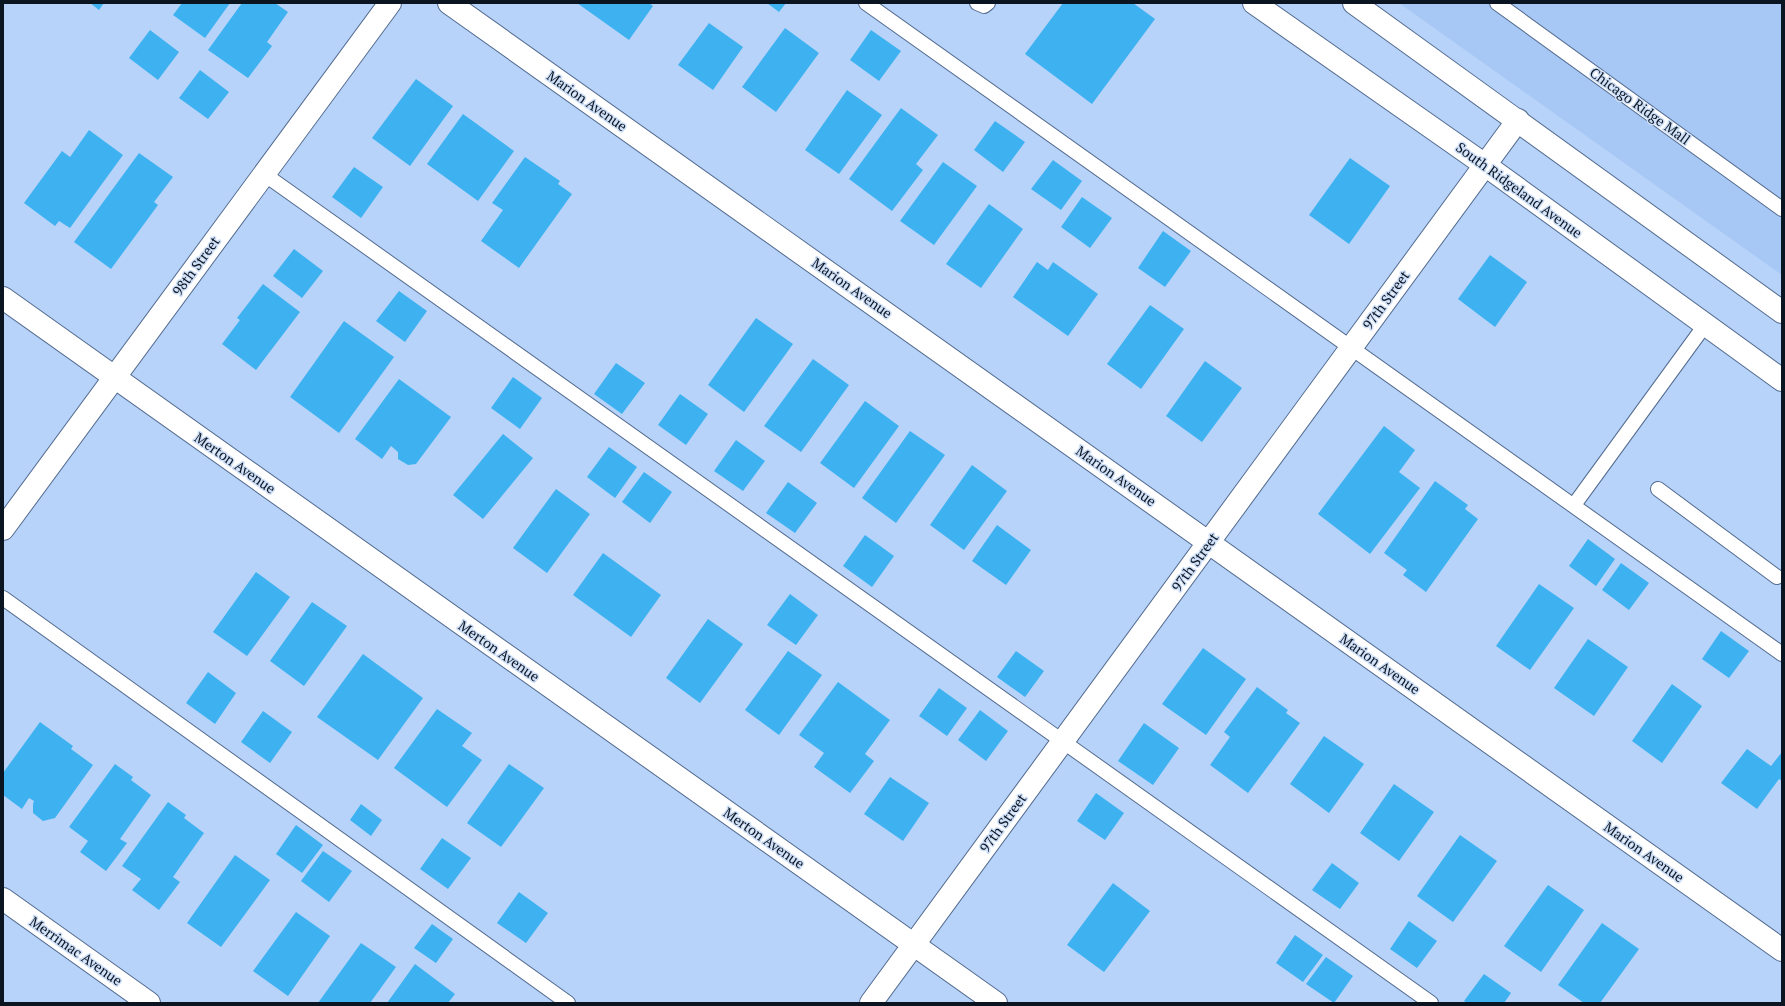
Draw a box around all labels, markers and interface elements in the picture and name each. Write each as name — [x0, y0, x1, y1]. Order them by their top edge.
street label: Chicago Ridge Mall — [1586, 63, 1694, 149]
street label: Marion Avenue — [543, 66, 631, 135]
street label: South Ridgeland Avenue — [1452, 137, 1586, 242]
street label: 98th Street — [168, 232, 224, 299]
street label: Marion Avenue — [808, 253, 896, 322]
street label: 97th Street — [1358, 266, 1414, 333]
street label: Merton Avenue — [191, 428, 280, 498]
street label: Marion Avenue — [1072, 441, 1160, 510]
street label: 97th Street — [1167, 528, 1223, 595]
street label: Merton Avenue — [455, 616, 544, 686]
street label: Marion Avenue — [1336, 629, 1424, 698]
street label: 97th Street — [975, 789, 1031, 856]
street label: Merton Avenue — [720, 803, 809, 873]
street label: Marion Avenue — [1600, 817, 1688, 886]
street label: Merrimac Avenue — [26, 912, 126, 990]

